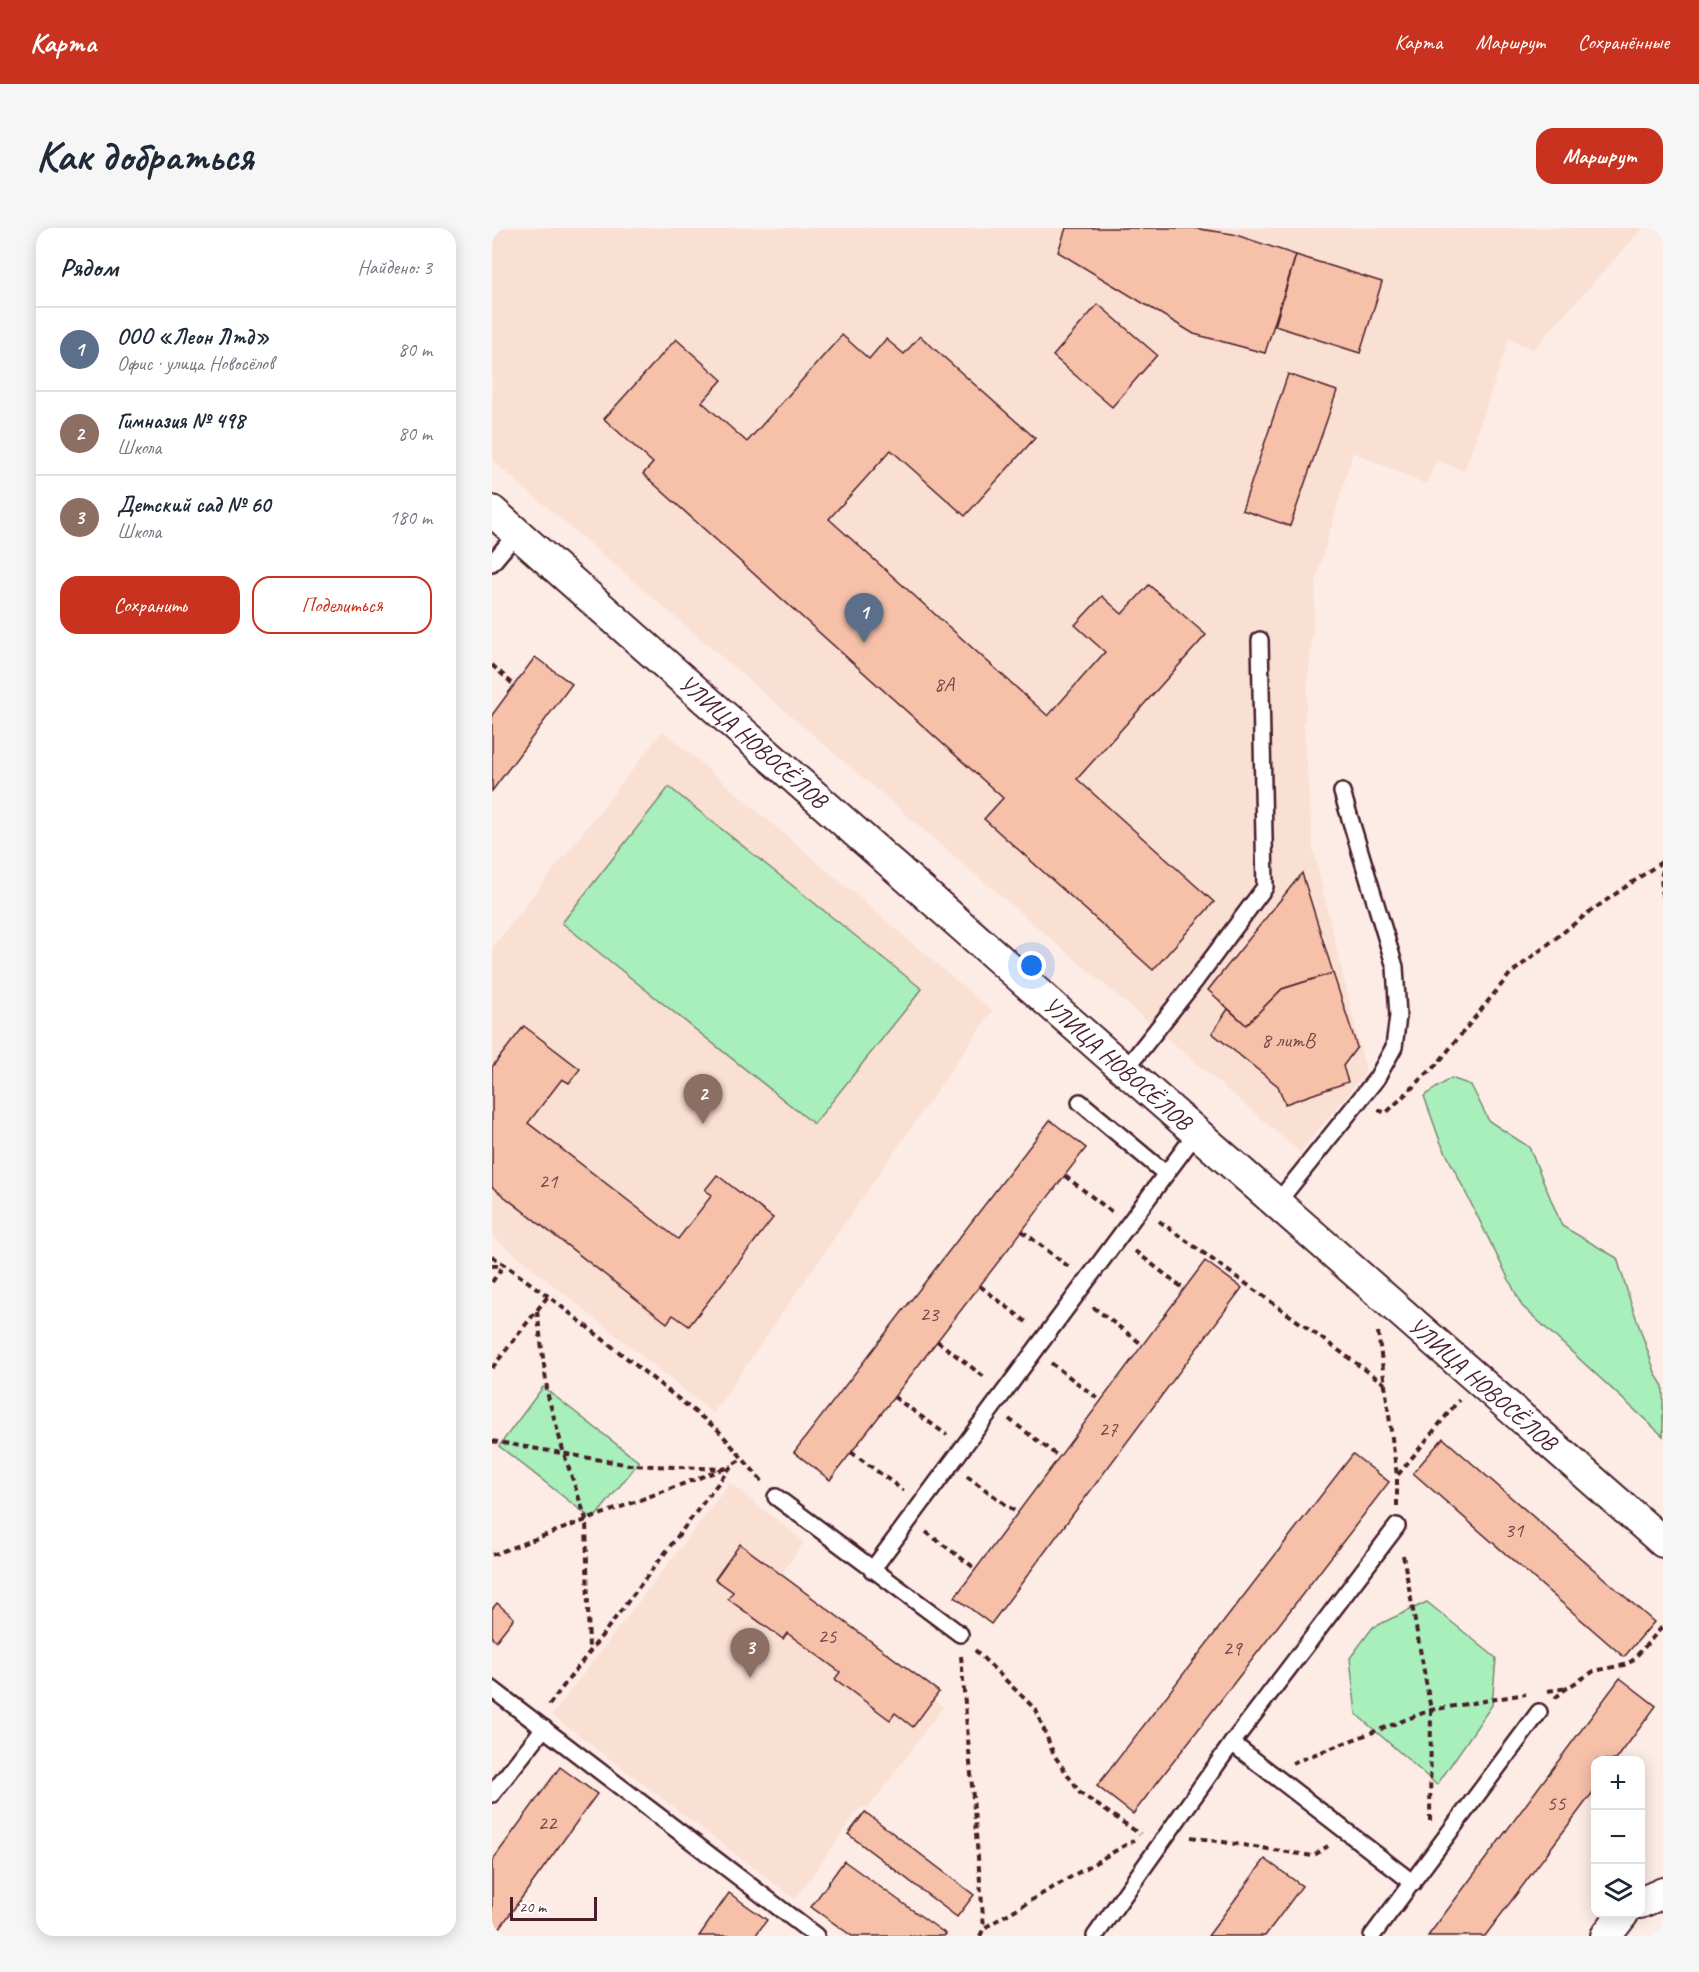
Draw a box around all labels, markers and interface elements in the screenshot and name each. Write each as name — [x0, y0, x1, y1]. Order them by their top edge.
text: Карта — [30, 25, 97, 60]
text: Карта — [1394, 29, 1443, 55]
text: Маршрут — [1476, 29, 1545, 55]
text: Сохранённые — [1578, 29, 1669, 55]
button: Маршрут — [1536, 128, 1663, 184]
text: Как добраться — [36, 130, 253, 183]
text: Рядом — [60, 251, 118, 284]
text: Найдено: 3 — [357, 255, 432, 280]
text: ООО «Леон Лтд» — [117, 323, 269, 351]
text: 1 — [75, 337, 84, 362]
text: 80 m — [398, 337, 432, 362]
text: Офис · улица Новосёлов — [117, 351, 274, 376]
text: Гимназия № 498 — [117, 407, 245, 435]
text: 2 — [75, 421, 84, 446]
text: 80 m — [398, 421, 432, 446]
text: Школа — [117, 435, 161, 460]
text: Детский сад № 60 — [117, 491, 270, 519]
text: 3 — [75, 505, 84, 530]
text: 180 m — [389, 505, 432, 530]
text: Школа — [117, 519, 161, 544]
button: Сохранить — [60, 576, 240, 634]
button: Поделиться — [252, 576, 432, 634]
pin: 1 — [844, 594, 884, 643]
street label: УЛИЦА НОВОСЁЛОВ — [673, 668, 835, 816]
house number: 8А — [934, 671, 955, 697]
your location — [1017, 951, 1046, 980]
street label: УЛИЦА НОВОСЁЛОВ — [1037, 990, 1199, 1138]
house number: 8 литВ — [1261, 1027, 1317, 1053]
pin: 2 — [684, 1074, 722, 1124]
house number: 21 — [539, 1168, 559, 1194]
house number: 23 — [920, 1301, 940, 1327]
street label: УЛИЦА НОВОСЁЛОВ — [1402, 1311, 1565, 1458]
house number: 27 — [1099, 1416, 1119, 1442]
house number: 31 — [1505, 1517, 1525, 1543]
house number: 25 — [818, 1623, 838, 1649]
pin: 3 — [730, 1628, 770, 1678]
house number: 29 — [1223, 1635, 1243, 1661]
map controls — [1591, 1756, 1645, 1918]
button: + — [1591, 1756, 1645, 1810]
house number: 55 — [1547, 1790, 1567, 1816]
house number: 22 — [538, 1810, 558, 1836]
button: − — [1591, 1810, 1645, 1864]
button: layers — [1591, 1864, 1645, 1918]
scale bar — [510, 1894, 597, 1922]
text: 20 m — [519, 1897, 546, 1917]

